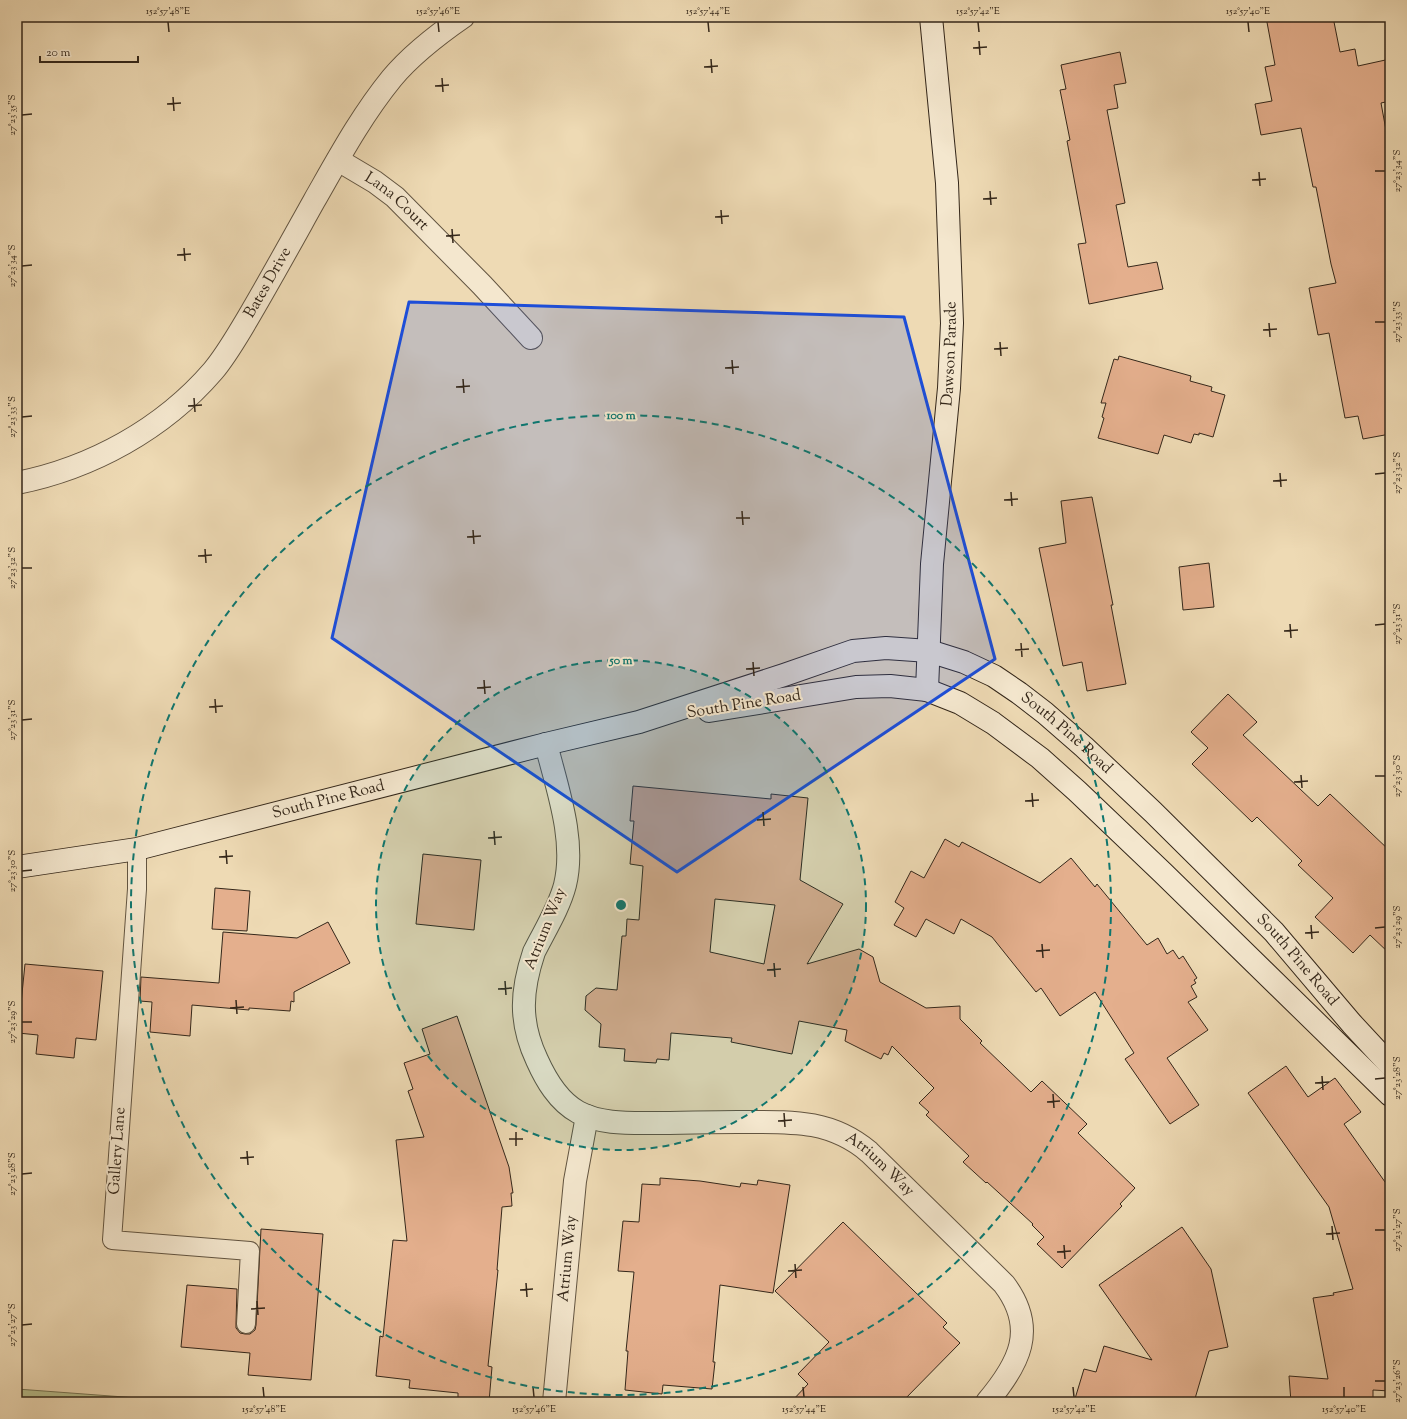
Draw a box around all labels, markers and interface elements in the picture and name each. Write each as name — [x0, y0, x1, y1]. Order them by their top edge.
text: 152°57'48"E — [146, 4, 190, 19]
text: 152°57'46"E — [416, 4, 460, 19]
text: 152°57'44"E — [686, 4, 730, 19]
text: 152°57'42"E — [956, 4, 1000, 19]
text: 152°57'40"E — [1226, 4, 1270, 19]
scale bar — [40, 38, 138, 64]
text: 20 m — [46, 44, 71, 62]
text: 27°23'35"S — [5, 94, 20, 136]
text: 27°23'34"S — [1390, 150, 1405, 192]
street label: Lana Court — [360, 167, 434, 236]
street label: Bates Drive — [239, 243, 298, 323]
text: 27°23'34"S — [5, 245, 20, 287]
street label: Dawson Parade — [936, 301, 964, 408]
text: 27°23'33"S — [1390, 301, 1405, 343]
text: 27°23'33"S — [5, 396, 20, 438]
text: 100 m — [605, 407, 636, 425]
text: 27°23'32"S — [1390, 452, 1405, 494]
text: 27°23'32"S — [5, 547, 20, 589]
text: 27°23'31"S — [1390, 603, 1405, 645]
text: 50 m — [609, 652, 633, 670]
street label: South Pine Road — [685, 685, 803, 725]
street label: South Pine Road — [1015, 687, 1118, 780]
text: 27°23'31"S — [5, 699, 20, 741]
text: 27°23'30"S — [1390, 755, 1405, 797]
street label: South Pine Road — [270, 774, 387, 825]
text: 27°23'30"S — [5, 850, 20, 892]
street label: Atrium Way — [519, 885, 573, 973]
centre of rings — [614, 898, 628, 912]
text: 27°23'29"S — [1390, 906, 1405, 948]
street label: South Pine Road — [1251, 909, 1344, 1011]
text: 27°23'29"S — [5, 1001, 20, 1043]
text: 27°23'28"S — [1390, 1056, 1405, 1100]
street label: Gallery Lane — [103, 1106, 133, 1196]
street label: Atrium Way — [841, 1127, 920, 1202]
text: 27°23'28"S — [5, 1152, 20, 1196]
text: 27°23'27"S — [1390, 1208, 1405, 1252]
street label: Atrium Way — [552, 1214, 583, 1303]
text: 27°23'27"S — [5, 1303, 20, 1347]
text: 27°23'26"S — [1390, 1359, 1405, 1403]
text: 152°57'48"E — [242, 1402, 286, 1417]
text: 152°57'46"E — [512, 1402, 556, 1417]
text: 152°57'44"E — [782, 1402, 826, 1417]
text: 152°57'42"E — [1052, 1402, 1096, 1417]
text: 152°57'40"E — [1322, 1402, 1366, 1417]

